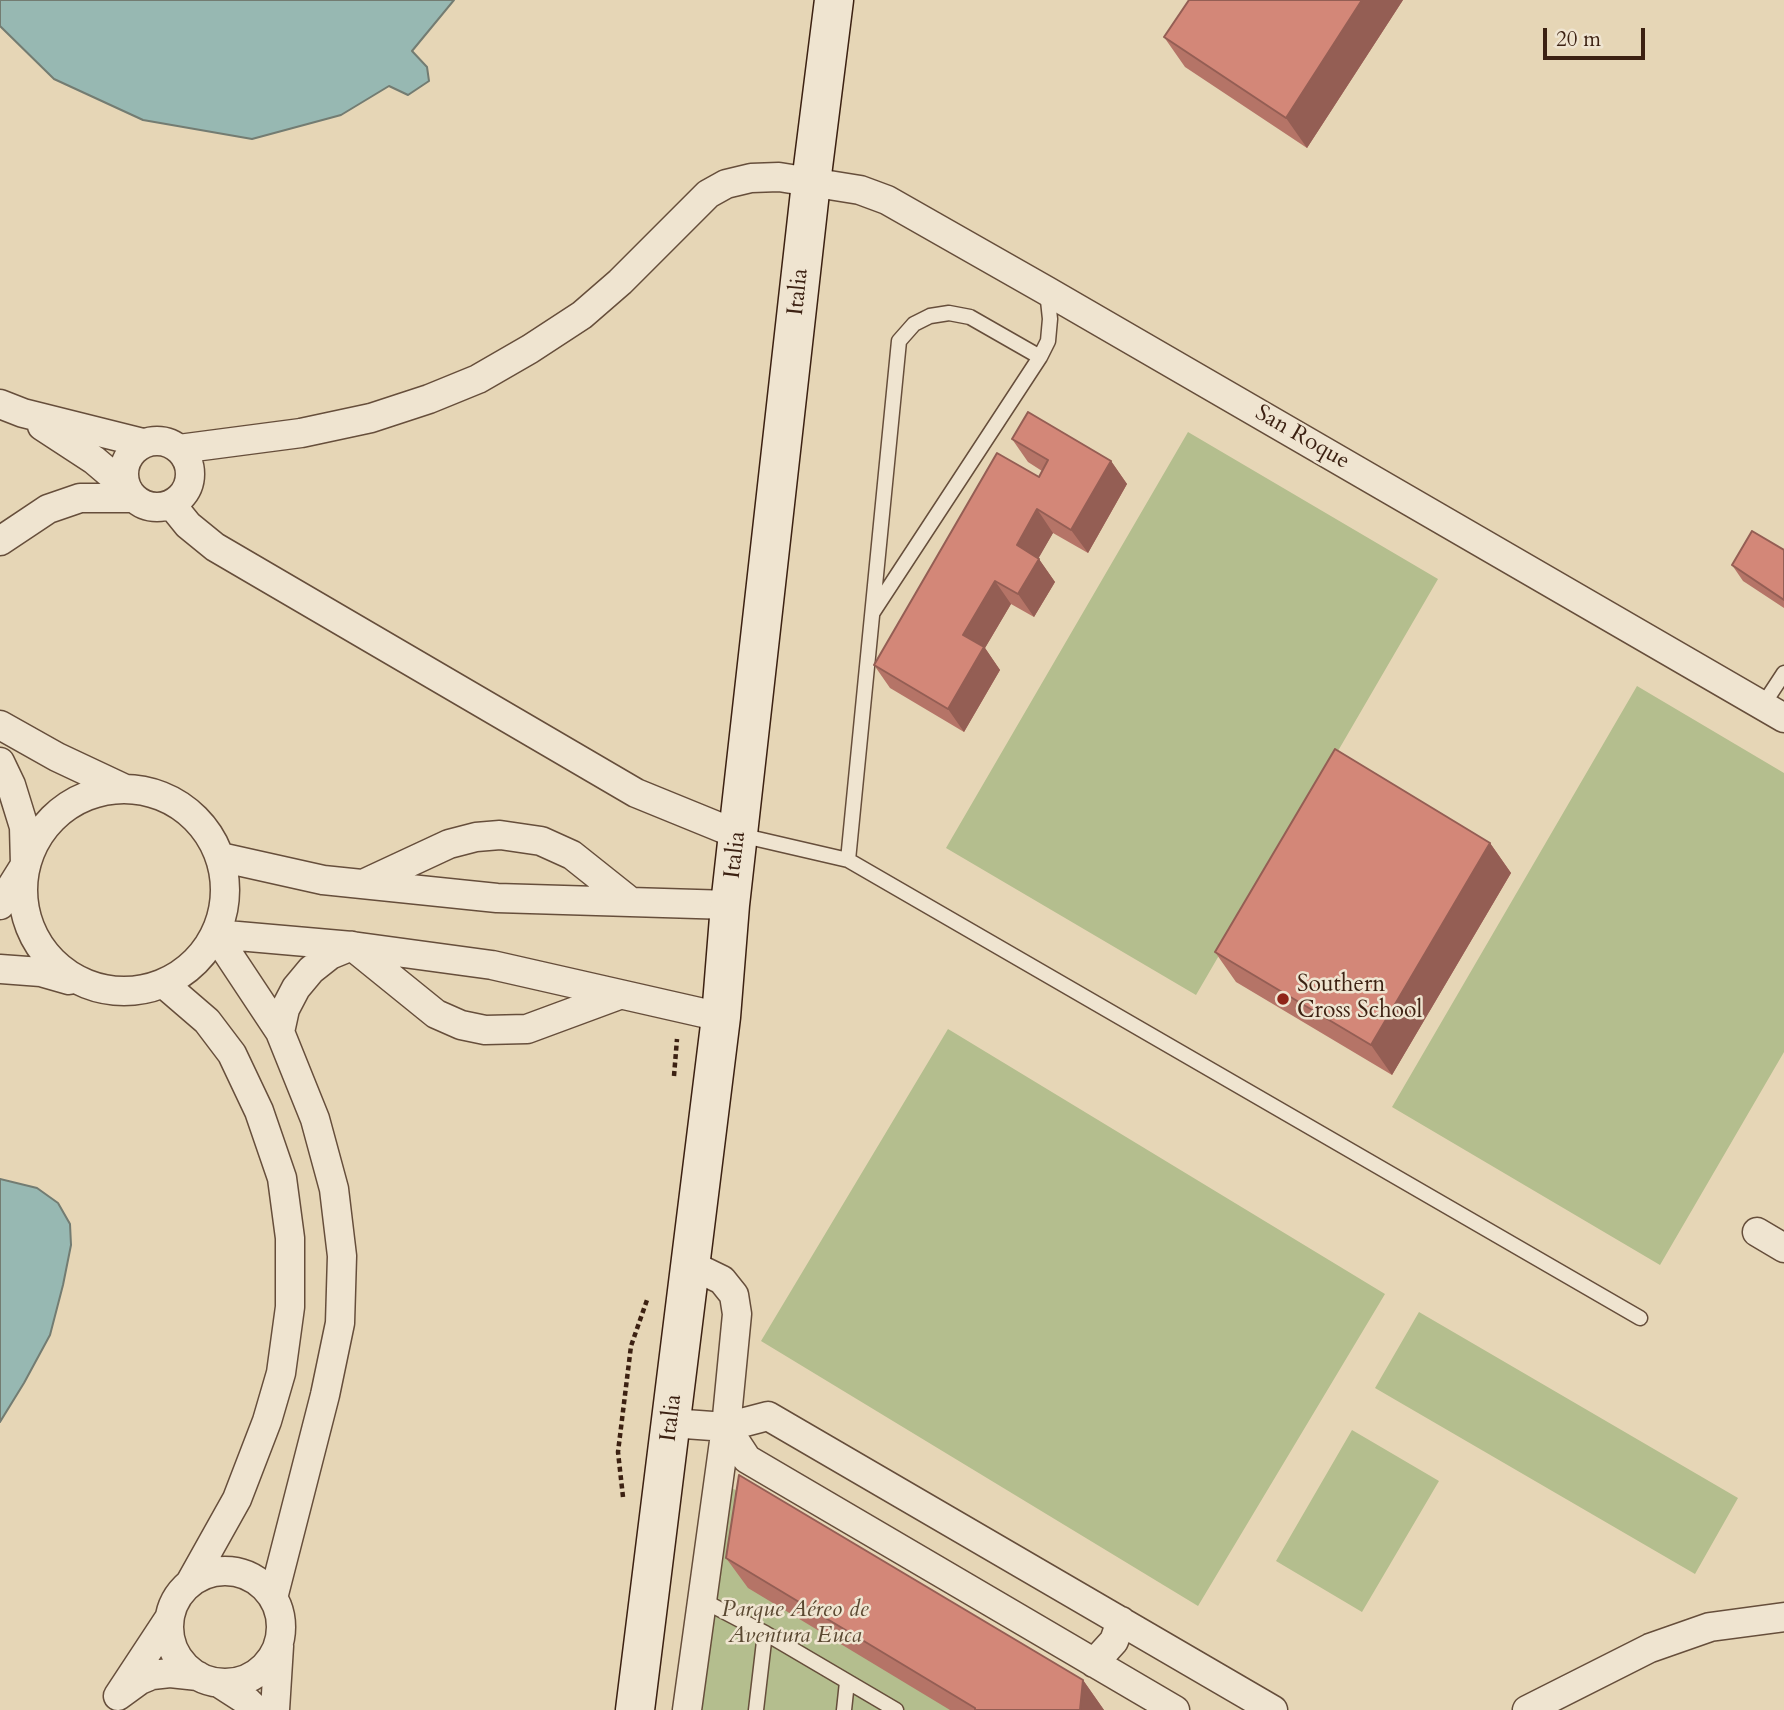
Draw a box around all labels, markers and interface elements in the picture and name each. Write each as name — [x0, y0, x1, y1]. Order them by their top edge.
scale bar — [1546, 14, 1648, 58]
text: 20 m — [1556, 25, 1601, 54]
street label: Italia — [783, 267, 815, 317]
street label: San Roque — [1250, 400, 1354, 476]
street label: Italia — [719, 830, 753, 880]
place label: Southern Cross School — [1297, 972, 1422, 1026]
marker: Southern Cross School — [1275, 991, 1291, 1007]
street label: Italia — [655, 1393, 689, 1443]
park label: Parque Aéreo de Aventura Euca — [721, 1597, 869, 1651]

